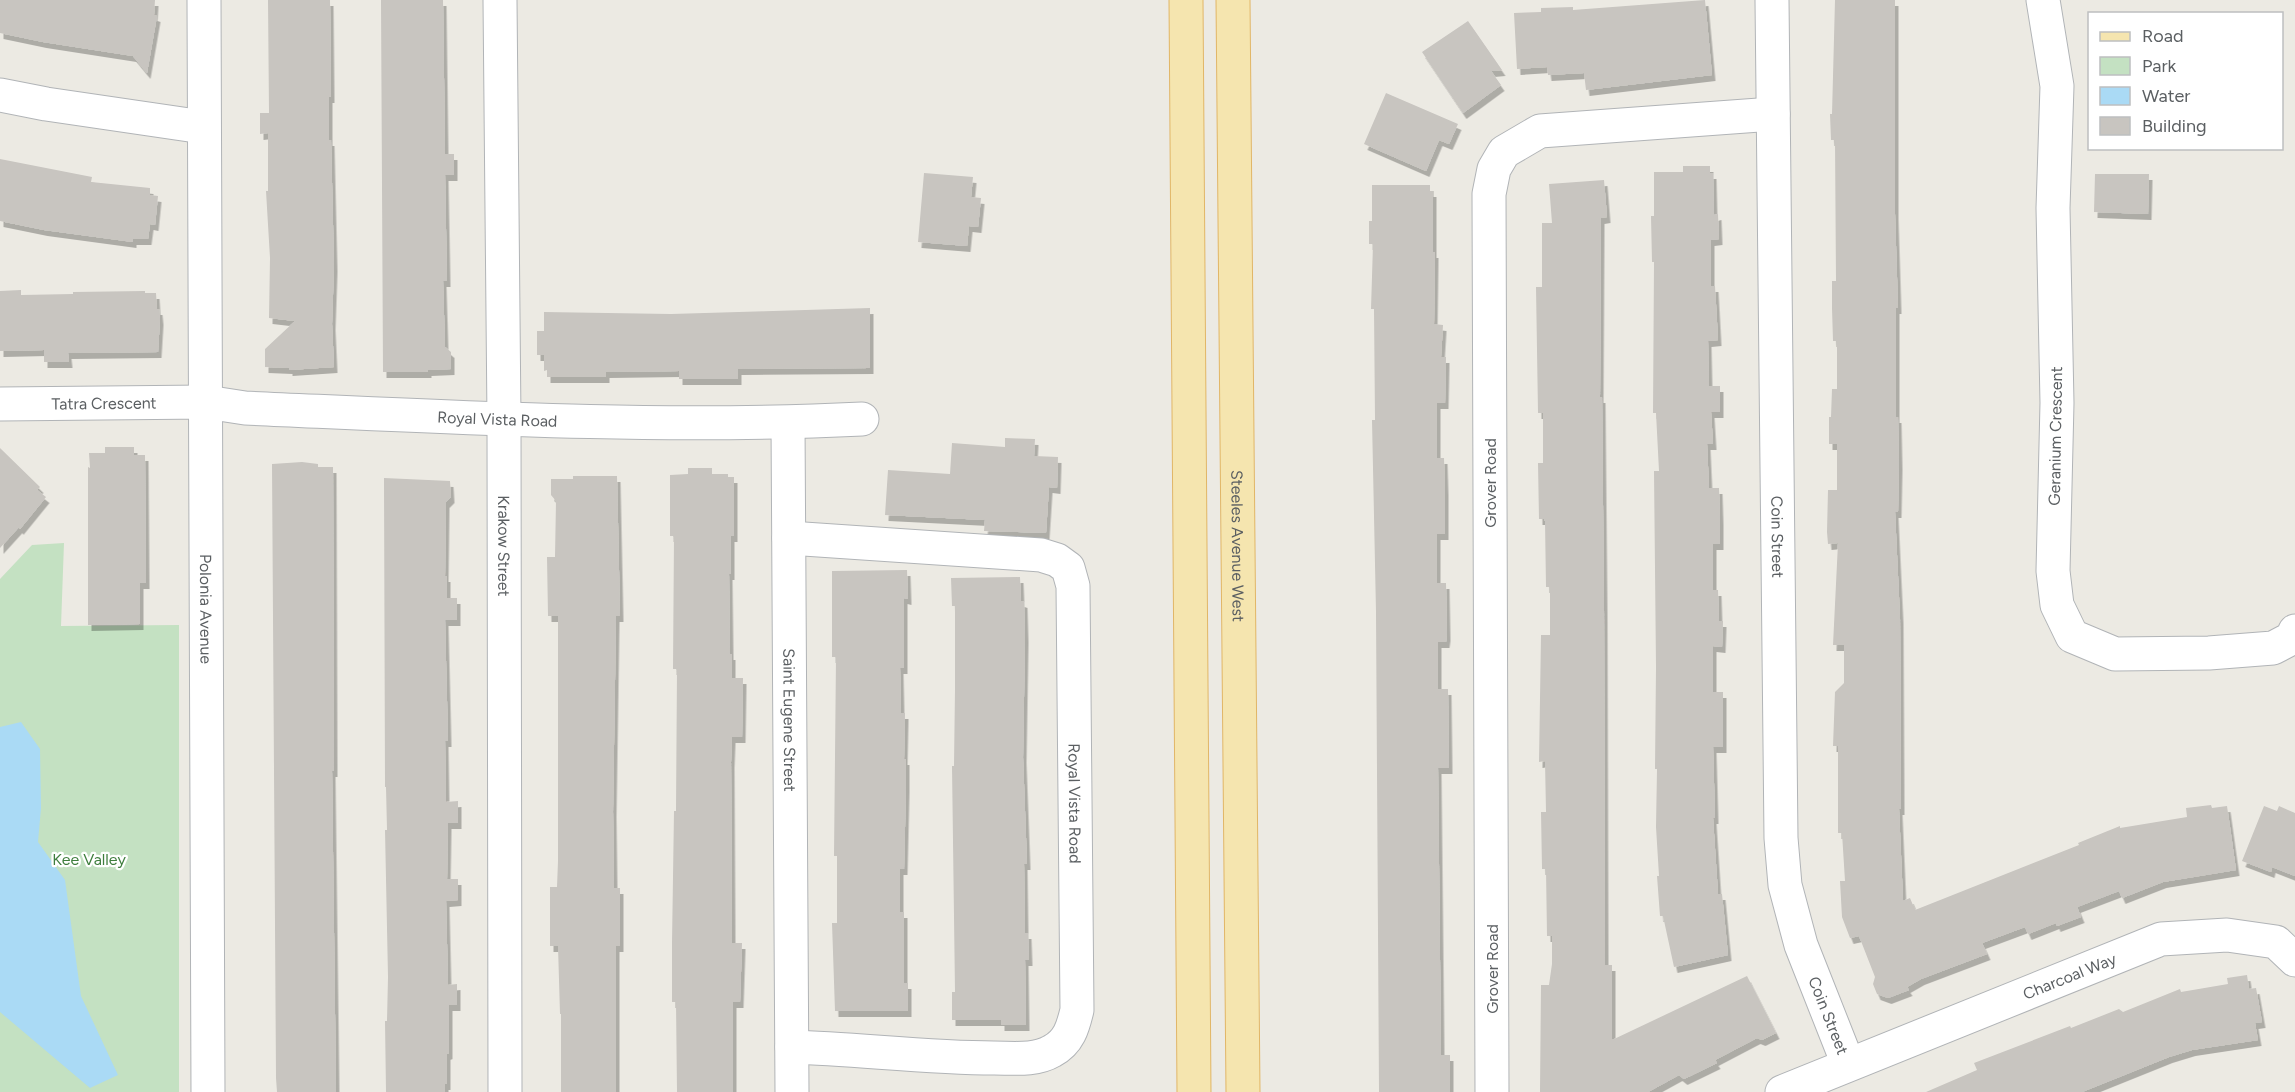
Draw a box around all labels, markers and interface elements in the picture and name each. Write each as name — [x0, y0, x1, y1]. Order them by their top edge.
legend — [2088, 12, 2283, 150]
text: Road — [2142, 25, 2183, 47]
text: Park — [2142, 55, 2177, 77]
text: Water — [2142, 85, 2190, 107]
text: Building — [2142, 115, 2207, 137]
street label: Geranium Crescent — [2045, 366, 2066, 506]
street label: Tatra Crescent — [51, 393, 157, 414]
street label: Royal Vista Road — [437, 408, 558, 431]
street label: Grover Road — [1481, 438, 1500, 528]
street label: Steeles Avenue West — [1227, 470, 1248, 622]
street label: Krakow Street — [494, 495, 513, 597]
street label: Coin Street — [1767, 496, 1787, 578]
street label: Polonia Avenue — [196, 554, 215, 664]
street label: Saint Eugene Street — [779, 648, 799, 792]
street label: Royal Vista Road — [1064, 743, 1085, 864]
park label: Kee Valley — [52, 850, 126, 869]
street label: Grover Road — [1483, 924, 1502, 1014]
street label: Charcoal Way — [2020, 949, 2120, 1004]
street label: Coin Street — [1804, 974, 1852, 1057]

